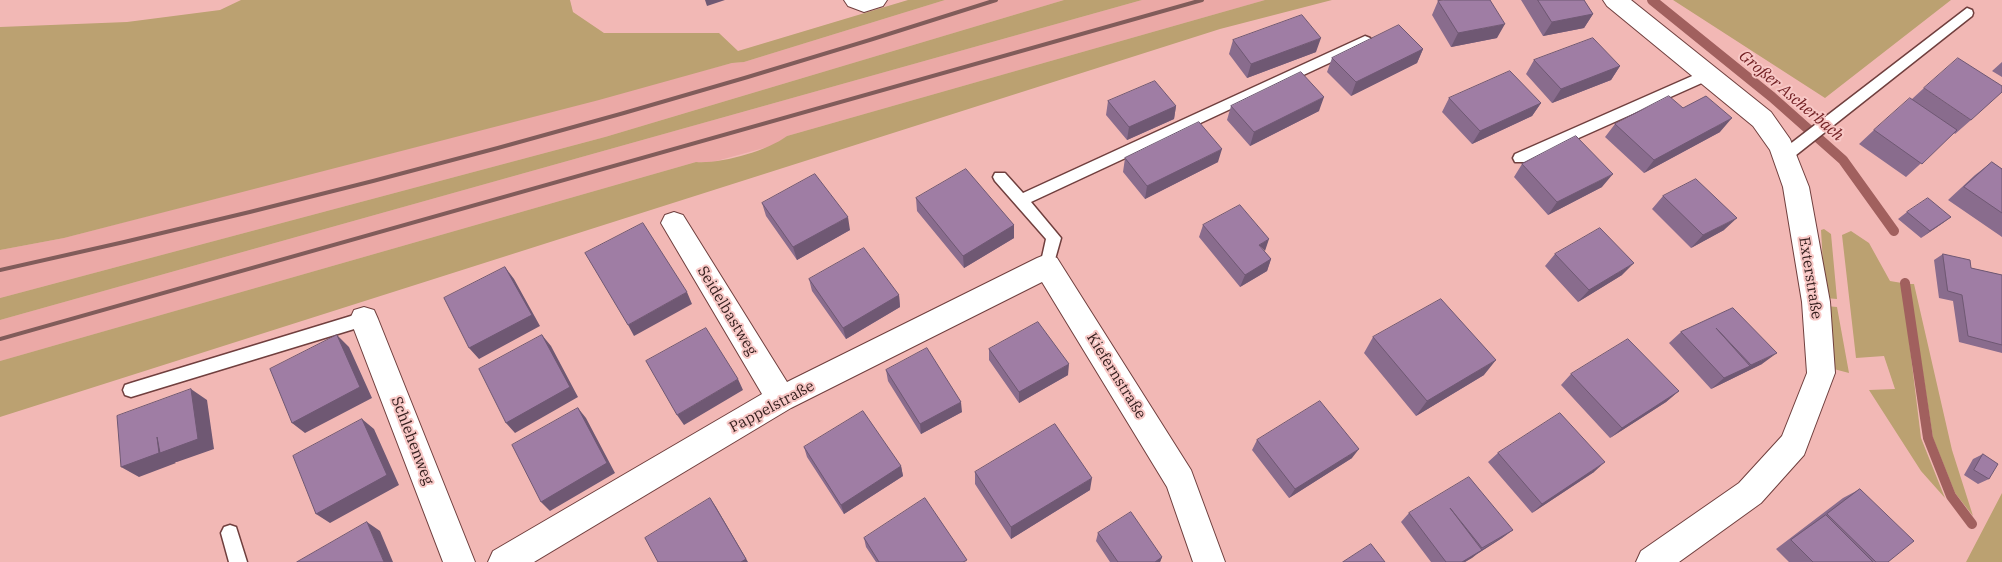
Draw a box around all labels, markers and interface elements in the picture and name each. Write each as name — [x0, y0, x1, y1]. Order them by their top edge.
water label: Großer Ascherbach — [1735, 47, 1847, 145]
street label: Exterstraße — [1795, 236, 1825, 320]
street label: Seidelbastweg — [693, 263, 761, 359]
street label: Kiefernstraße — [1082, 330, 1150, 422]
street label: Pappelstraße — [727, 377, 817, 437]
street label: Schlehenweg — [387, 394, 437, 488]

